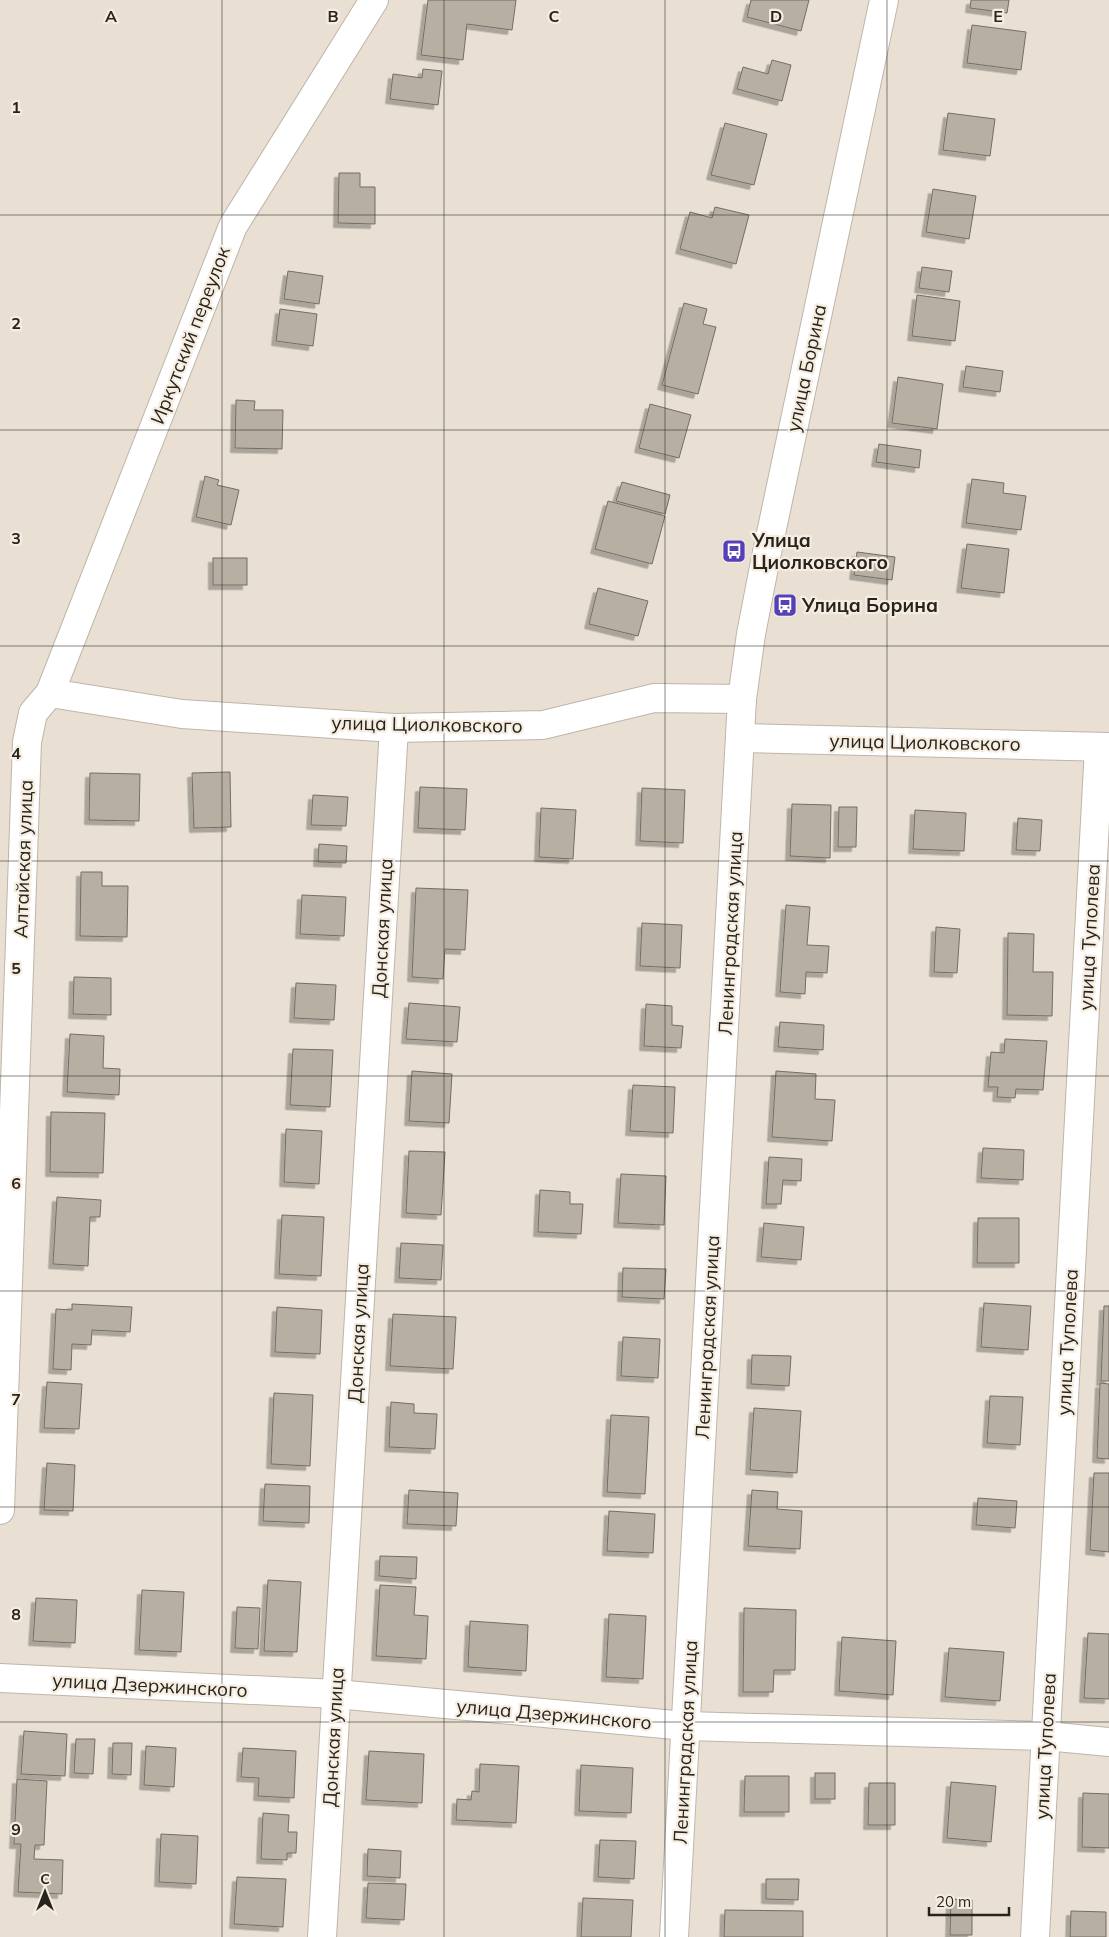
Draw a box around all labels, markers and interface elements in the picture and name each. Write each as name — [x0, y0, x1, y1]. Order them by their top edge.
text: A — [105, 6, 117, 26]
text: B — [327, 6, 339, 26]
text: C — [549, 6, 560, 26]
text: D — [770, 6, 782, 26]
text: E — [993, 6, 1003, 26]
text: 1 — [11, 97, 21, 117]
street label: Иркутский переулок — [145, 242, 235, 427]
street label: улица Борина — [781, 302, 831, 434]
text: 2 — [11, 313, 21, 333]
text: 3 — [11, 528, 21, 548]
place label: Улица Циолковского — [751, 528, 888, 574]
bus stop icon: Улица Циолковского — [721, 538, 747, 564]
bus stop icon: Улица Борина — [772, 592, 798, 618]
place label: Улица Борина — [801, 593, 938, 617]
street label: улица Циолковского — [331, 710, 523, 738]
street label: улица Циолковского — [829, 728, 1021, 756]
text: 4 — [11, 743, 21, 763]
street label: Алтайская улица — [8, 779, 38, 939]
street label: Ленинградская улица — [713, 830, 747, 1036]
street label: Донская улица — [366, 858, 398, 998]
street label: улица Туполева — [1073, 863, 1105, 1011]
text: 5 — [11, 958, 21, 978]
text: 6 — [11, 1173, 21, 1193]
street label: Ленинградская улица — [690, 1234, 724, 1440]
street label: Донская улица — [342, 1263, 374, 1403]
street label: улица Туполева — [1051, 1268, 1083, 1416]
text: 7 — [11, 1389, 21, 1409]
text: 8 — [11, 1604, 21, 1624]
street label: Ленинградская улица — [668, 1639, 702, 1845]
street label: Донская улица — [317, 1667, 349, 1807]
street label: улица Дзержинского — [52, 1668, 248, 1702]
street label: улица Туполева — [1029, 1672, 1061, 1820]
street label: улица Дзержинского — [455, 1694, 653, 1734]
text: 9 — [11, 1819, 21, 1839]
north arrow — [20, 1867, 70, 1917]
text: С — [40, 1870, 50, 1888]
scale bar — [929, 1884, 1009, 1916]
text: 20 m — [936, 1892, 971, 1911]

